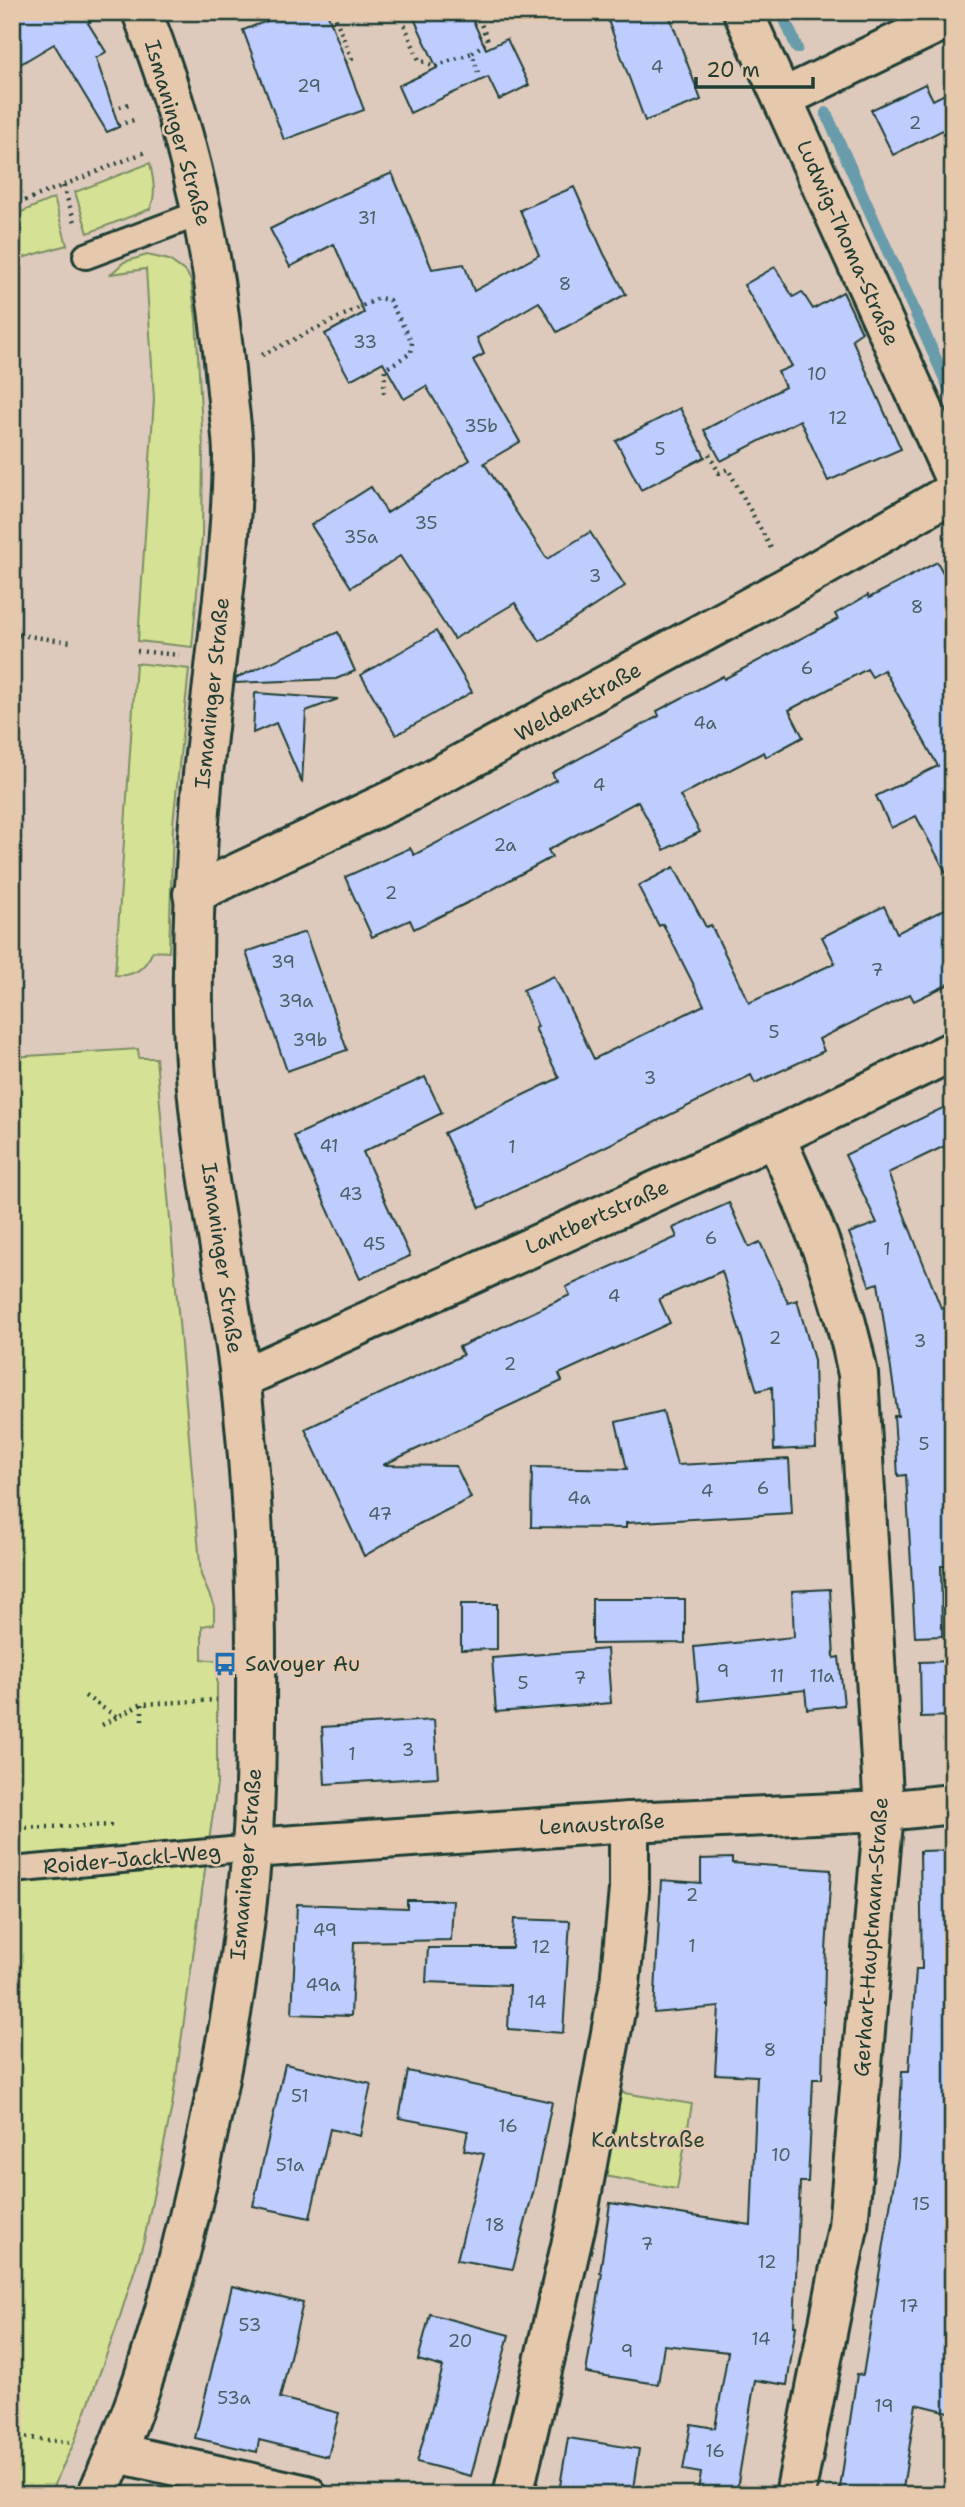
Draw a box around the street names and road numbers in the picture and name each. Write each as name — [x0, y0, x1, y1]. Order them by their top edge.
street label: Ismaninger Straße — [138, 37, 218, 229]
street label: Ludwig-Thoma-Straße — [790, 136, 906, 350]
street label: Ismaninger Straße — [188, 596, 236, 790]
street label: Weldenstraße — [510, 656, 646, 748]
street label: Ismaninger Straße — [195, 1161, 249, 1355]
street label: Lantbertstraße — [521, 1173, 673, 1261]
street label: Ismaninger Straße — [224, 1767, 268, 1961]
street label: Gerhart-Hauptmann-Straße — [847, 1796, 895, 2078]
street label: Lenaustraße — [538, 1807, 666, 1841]
street label: Roider-Jackl-Weg — [42, 1837, 222, 1881]

